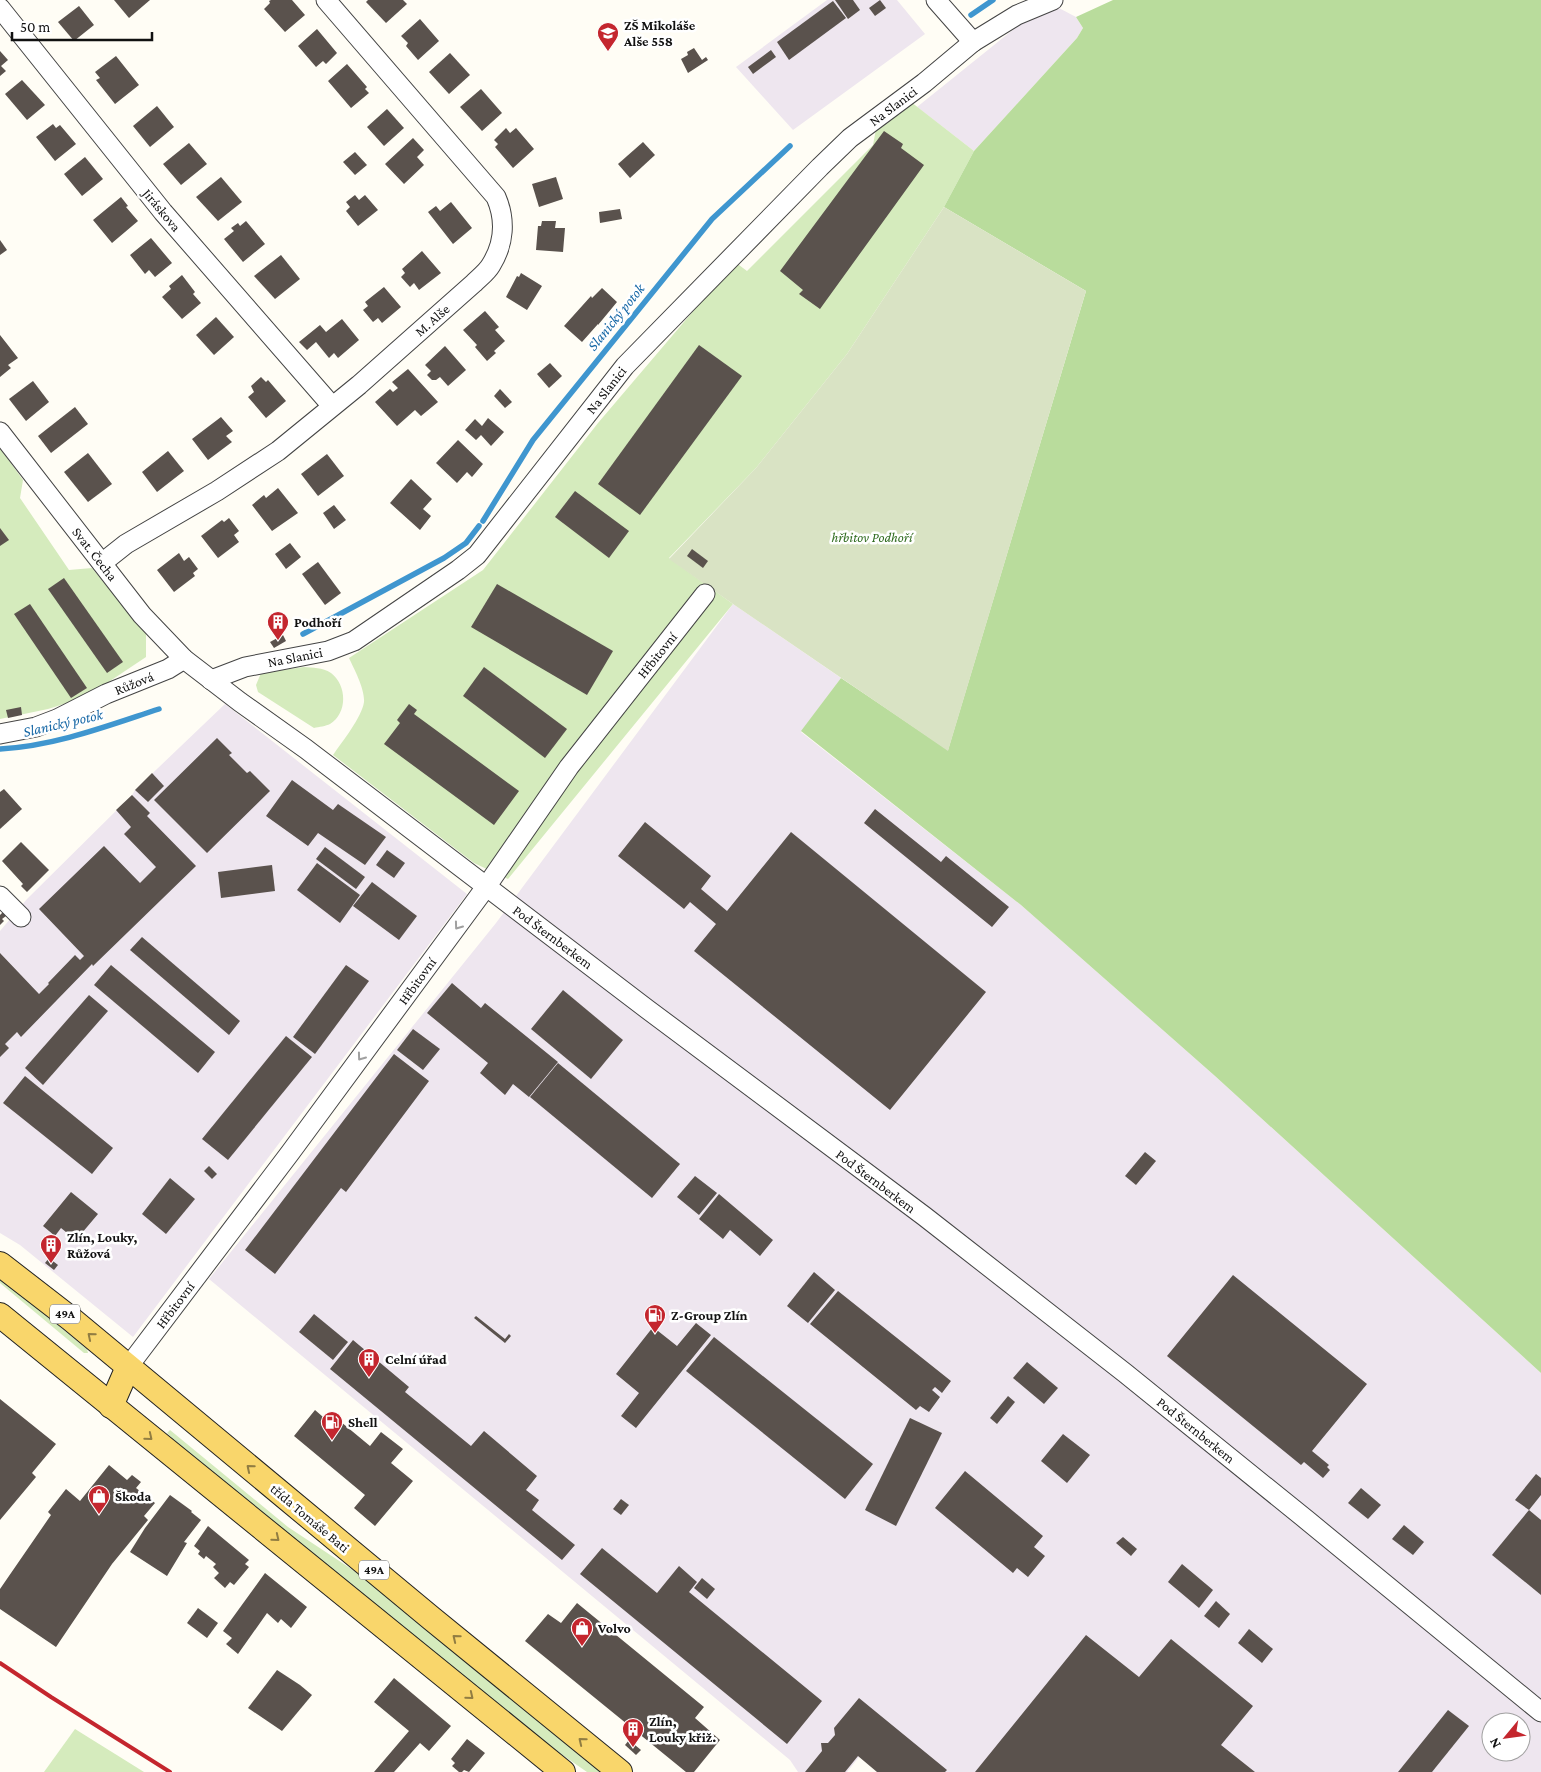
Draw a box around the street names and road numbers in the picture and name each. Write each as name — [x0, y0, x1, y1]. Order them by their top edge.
street label: Na Slanici — [866, 83, 920, 129]
street label: Jiráskova — [138, 184, 185, 235]
street label: M. Alše — [411, 301, 453, 339]
street label: Na Slanici — [583, 363, 630, 417]
street label: Svat. Čecha — [69, 524, 121, 584]
street label: Hřbitovní — [634, 629, 680, 681]
street label: Na Slanici — [266, 644, 324, 670]
street label: Růžová — [112, 668, 156, 698]
street label: Pod Šternberkem — [510, 902, 596, 972]
street label: Hřbitovní — [395, 954, 440, 1008]
street label: Pod Šternberkem — [833, 1146, 919, 1216]
street label: Hřbitovní — [152, 1278, 198, 1331]
road number: 49A — [50, 1305, 80, 1324]
street label: Pod Šternberkem — [1154, 1394, 1238, 1466]
street label: třída Tomáše Bati — [267, 1480, 353, 1556]
road number: 49A — [359, 1560, 389, 1580]

